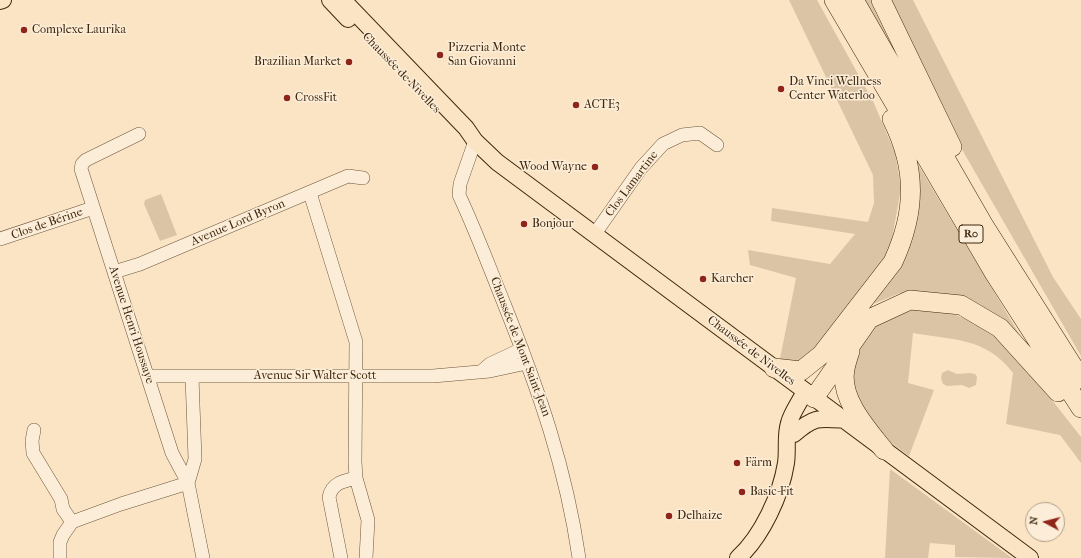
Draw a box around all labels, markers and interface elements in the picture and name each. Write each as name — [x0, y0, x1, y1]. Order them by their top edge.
place label: Complexe Laurika — [32, 23, 126, 37]
marker: Complexe Laurika — [19, 25, 29, 35]
street label: Chaussée de Nivelles — [359, 30, 443, 116]
place label: Pizzeria Monte San Giovanni — [448, 41, 526, 69]
marker: Pizzeria Monte San Giovanni — [435, 50, 445, 60]
place label: Brazilian Market — [254, 55, 341, 69]
marker: Brazilian Market — [344, 57, 354, 67]
place label: Da Vinci Wellness Center Waterloo — [789, 75, 881, 103]
marker: Da Vinci Wellness Center Waterloo — [776, 84, 786, 94]
place label: CrossFit — [295, 91, 337, 105]
marker: CrossFit — [282, 93, 292, 103]
place label: ACTE3 — [584, 98, 620, 112]
marker: ACTE3 — [571, 100, 581, 110]
street label: Clos Lamartine — [603, 148, 661, 220]
place label: Wood Wayne — [519, 160, 587, 174]
marker: Wood Wayne — [590, 162, 600, 172]
street label: Avenue Lord Byron — [189, 197, 287, 249]
street label: Clos de Bérine — [9, 205, 85, 243]
place label: Bonjour — [532, 217, 574, 231]
marker: Bonjour — [519, 219, 529, 229]
road number: R0 — [959, 225, 983, 243]
street label: Avenue Henri Houssaye — [105, 264, 157, 386]
place label: Karcher — [711, 272, 753, 286]
marker: Karcher — [698, 274, 708, 284]
street label: Chaussée de Mont Saint-Jean — [487, 275, 553, 419]
street label: Chaussée de Nivelles — [704, 313, 798, 389]
street label: Avenue Sir Walter Scott — [254, 369, 376, 383]
place label: Färm — [745, 456, 772, 470]
marker: Färm — [732, 458, 742, 468]
place label: Basic-Fit — [750, 485, 794, 499]
marker: Basic-Fit — [737, 487, 747, 497]
north arrow — [1025, 502, 1065, 542]
place label: Delhaize — [677, 509, 722, 523]
marker: Delhaize — [664, 511, 674, 521]
text: N — [1027, 516, 1041, 526]

